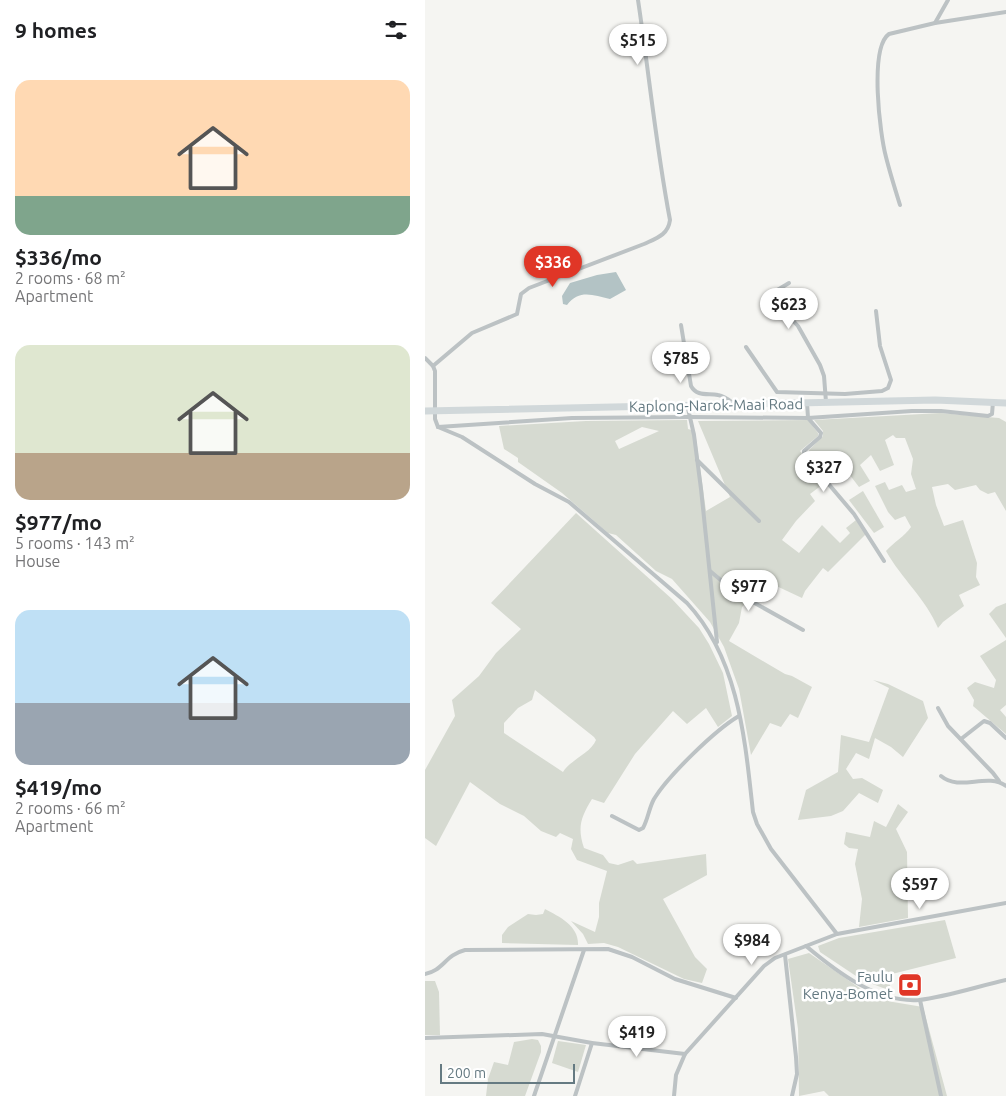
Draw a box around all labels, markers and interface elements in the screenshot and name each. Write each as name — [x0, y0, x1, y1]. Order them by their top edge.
icon: filters — [382, 16, 410, 44]
text: 9 homes — [15, 18, 97, 42]
pin: $515 — [608, 23, 668, 66]
text: $515 — [620, 31, 656, 49]
icon: home — [168, 113, 258, 203]
text: $336/mo — [15, 245, 102, 269]
pin: $336 — [523, 246, 583, 288]
text: $336 — [535, 253, 571, 271]
text: 2 rooms · 68 m² — [15, 269, 126, 287]
text: Apartment — [15, 287, 93, 305]
pin: $623 — [759, 288, 819, 330]
text: $623 — [771, 295, 807, 313]
pin: $785 — [651, 342, 711, 384]
text: $785 — [663, 349, 699, 367]
icon: home — [168, 378, 258, 468]
street label: Kaplong-Narok-Maai Road — [629, 395, 803, 415]
pin: $327 — [794, 450, 854, 493]
text: $327 — [806, 458, 842, 476]
text: $977/mo — [15, 510, 102, 534]
text: 5 rooms · 143 m² — [15, 534, 135, 552]
text: House — [15, 552, 60, 570]
pin: $977 — [719, 570, 779, 612]
text: $977 — [731, 577, 767, 595]
icon: home — [168, 643, 258, 733]
text: $419/mo — [15, 775, 102, 799]
text: 2 rooms · 66 m² — [15, 799, 126, 817]
text: Apartment — [15, 817, 93, 835]
pin: $597 — [890, 868, 950, 910]
text: $597 — [902, 875, 938, 893]
pin: $984 — [722, 924, 782, 966]
text: $984 — [734, 931, 770, 949]
place label: Faulu Kenya-Bomet — [803, 968, 893, 1002]
bank icon: Faulu Kenya-Bomet — [897, 972, 923, 998]
pin: $419 — [607, 1016, 667, 1058]
text: $419 — [619, 1023, 655, 1041]
scale bar — [440, 1061, 575, 1084]
text: 200 m — [447, 1065, 486, 1081]

